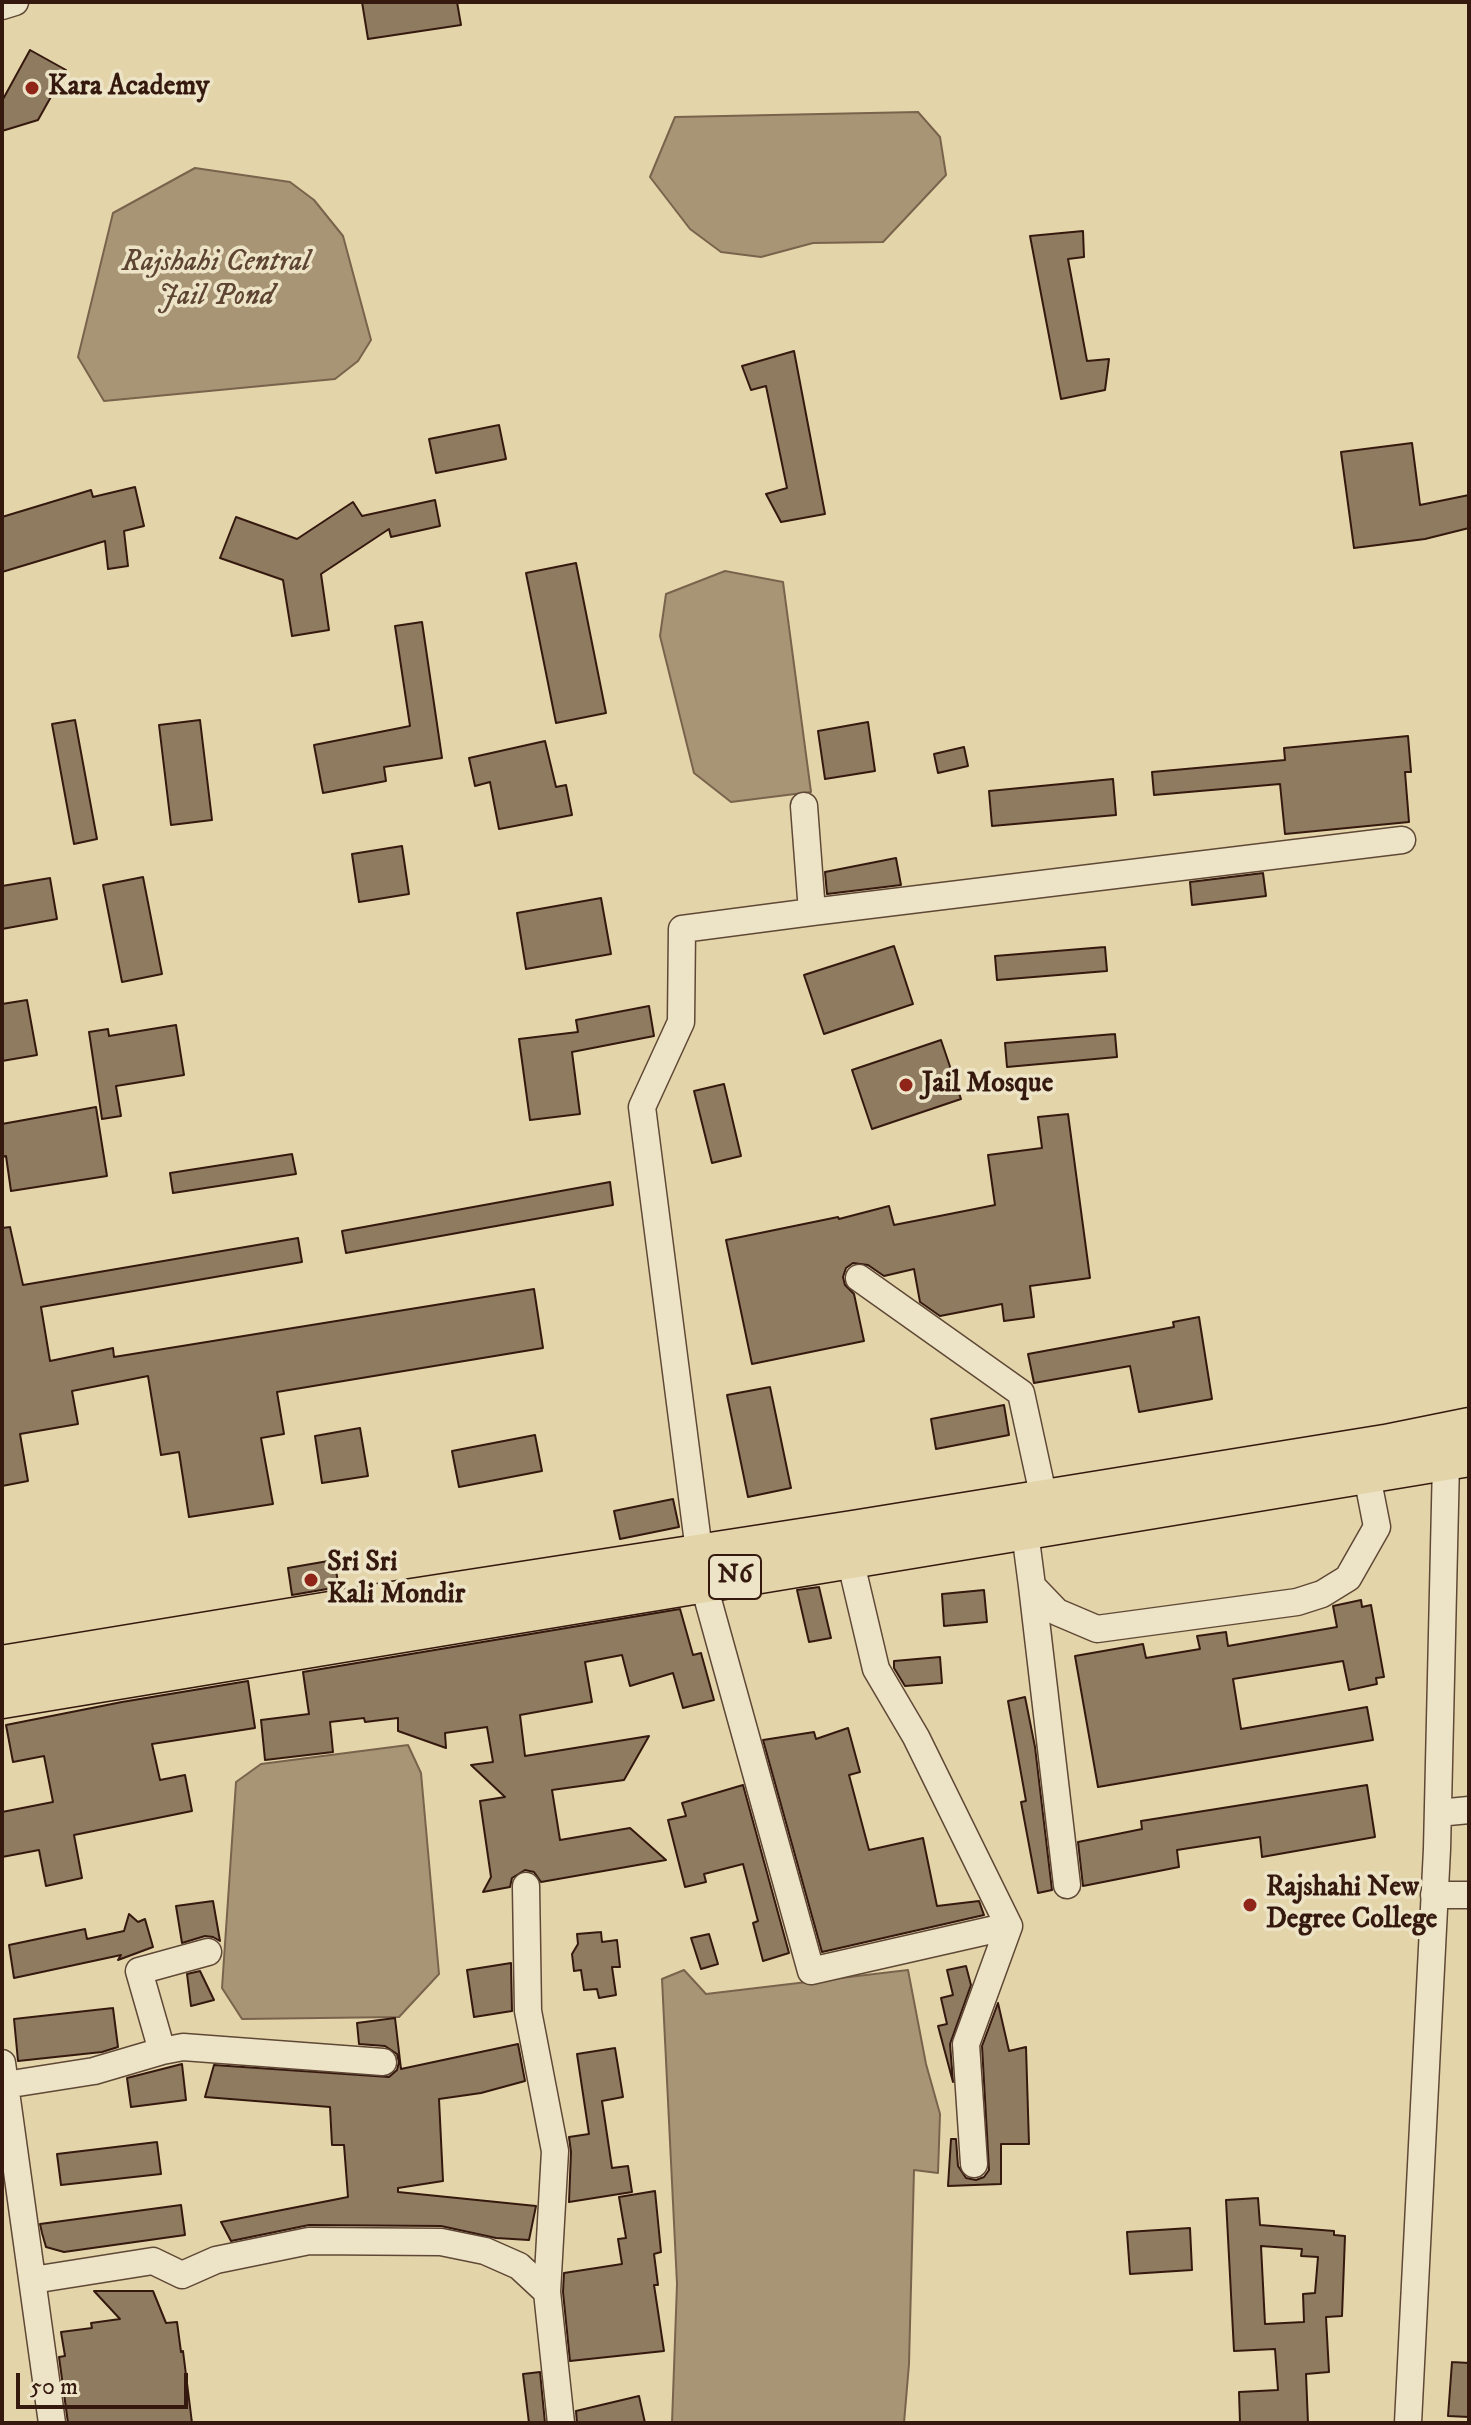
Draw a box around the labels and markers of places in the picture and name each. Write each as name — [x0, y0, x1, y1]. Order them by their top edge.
place label: Kara Academy — [48, 71, 209, 105]
marker: Kara Academy — [23, 79, 41, 97]
place label: Jail Mosque — [922, 1068, 1053, 1102]
marker: Jail Mosque — [897, 1076, 915, 1094]
place label: Sri Sri Kali Mondir — [327, 1547, 465, 1613]
marker: Sri Sri Kali Mondir — [302, 1571, 320, 1589]
place label: Rajshahi New Degree College — [1266, 1872, 1437, 1938]
marker: Rajshahi New Degree College — [1241, 1896, 1259, 1914]

